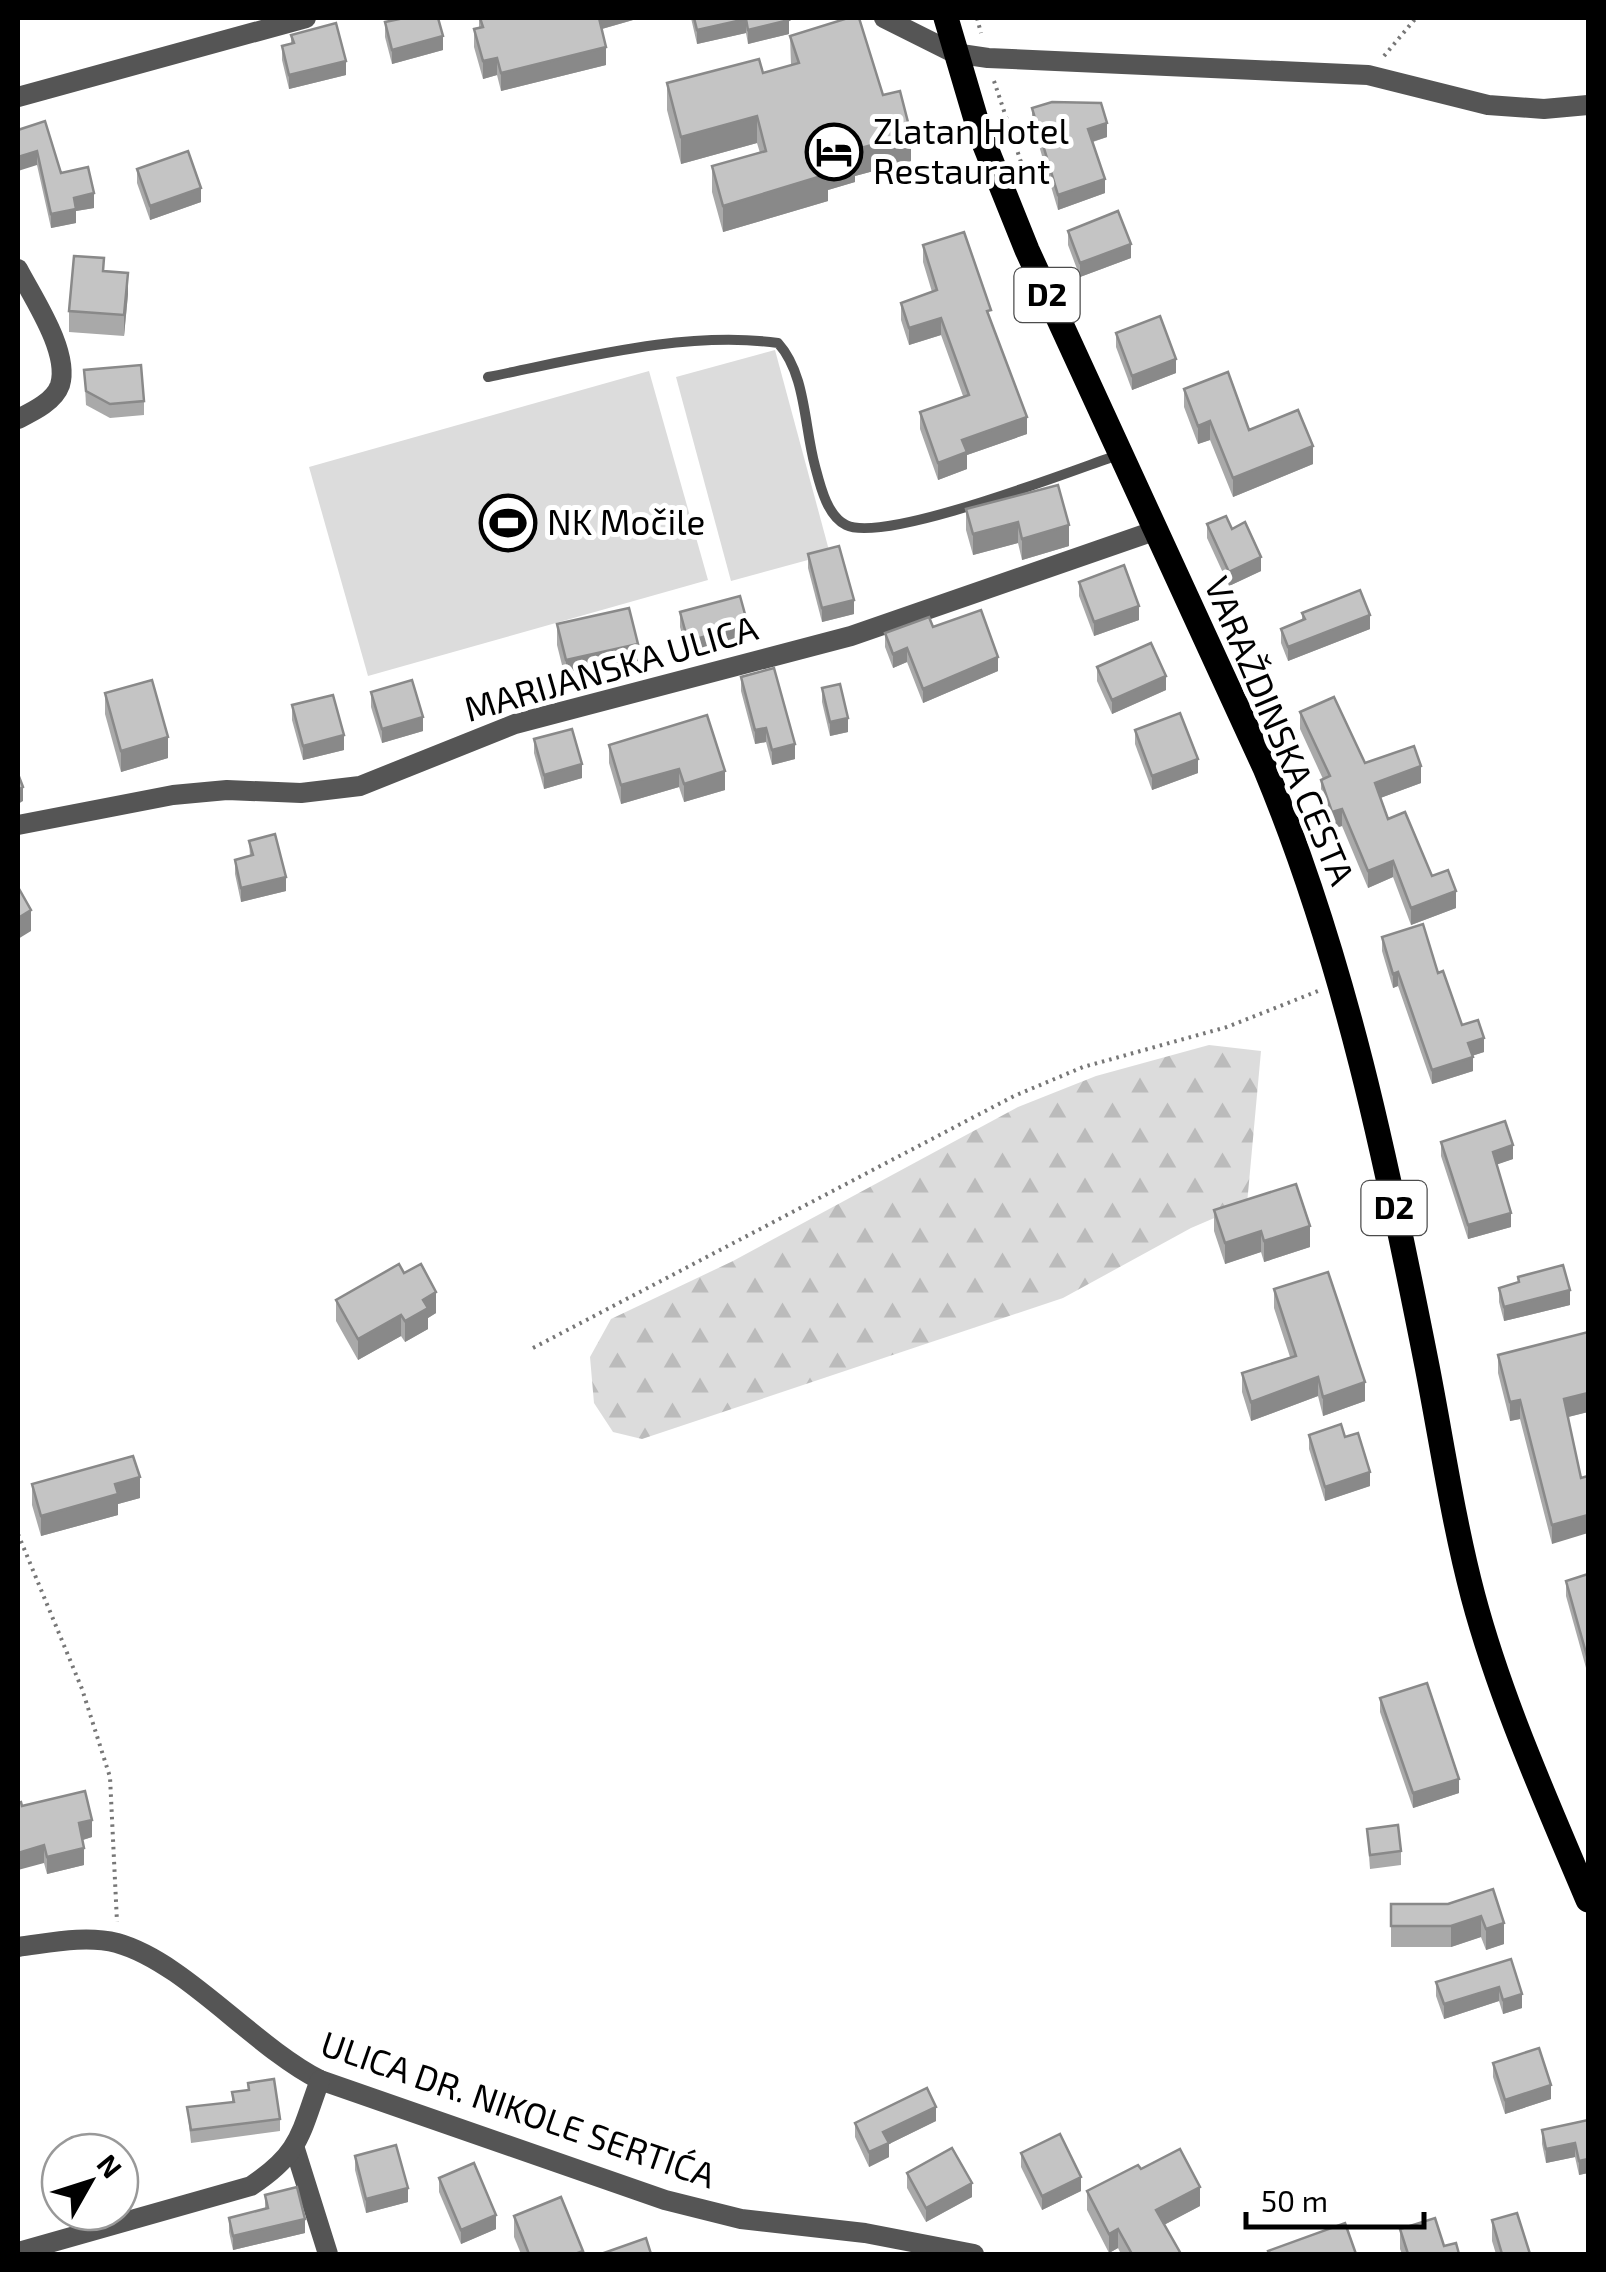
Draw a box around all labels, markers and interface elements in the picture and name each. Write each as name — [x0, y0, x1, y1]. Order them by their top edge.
place label: Zlatan Hotel Restaurant — [873, 109, 1069, 191]
hotel icon: Zlatan Hotel Restaurant — [804, 122, 864, 182]
road number: D2 — [1014, 268, 1080, 322]
sports icon: NK Močile — [478, 493, 538, 553]
place label: NK Močile — [547, 500, 705, 542]
street label: VARAŽDINSKA CESTA — [1197, 570, 1365, 891]
street label: MARIJANSKA ULICA — [459, 605, 762, 729]
road number: D2 — [1362, 1181, 1426, 1235]
street label: ULICA DR. NIKOLE SERTIĆA — [316, 2021, 721, 2195]
north arrow — [40, 2132, 140, 2232]
text: N — [91, 2147, 130, 2184]
scale bar — [1246, 2167, 1424, 2229]
text: 50 m — [1261, 2182, 1328, 2218]

